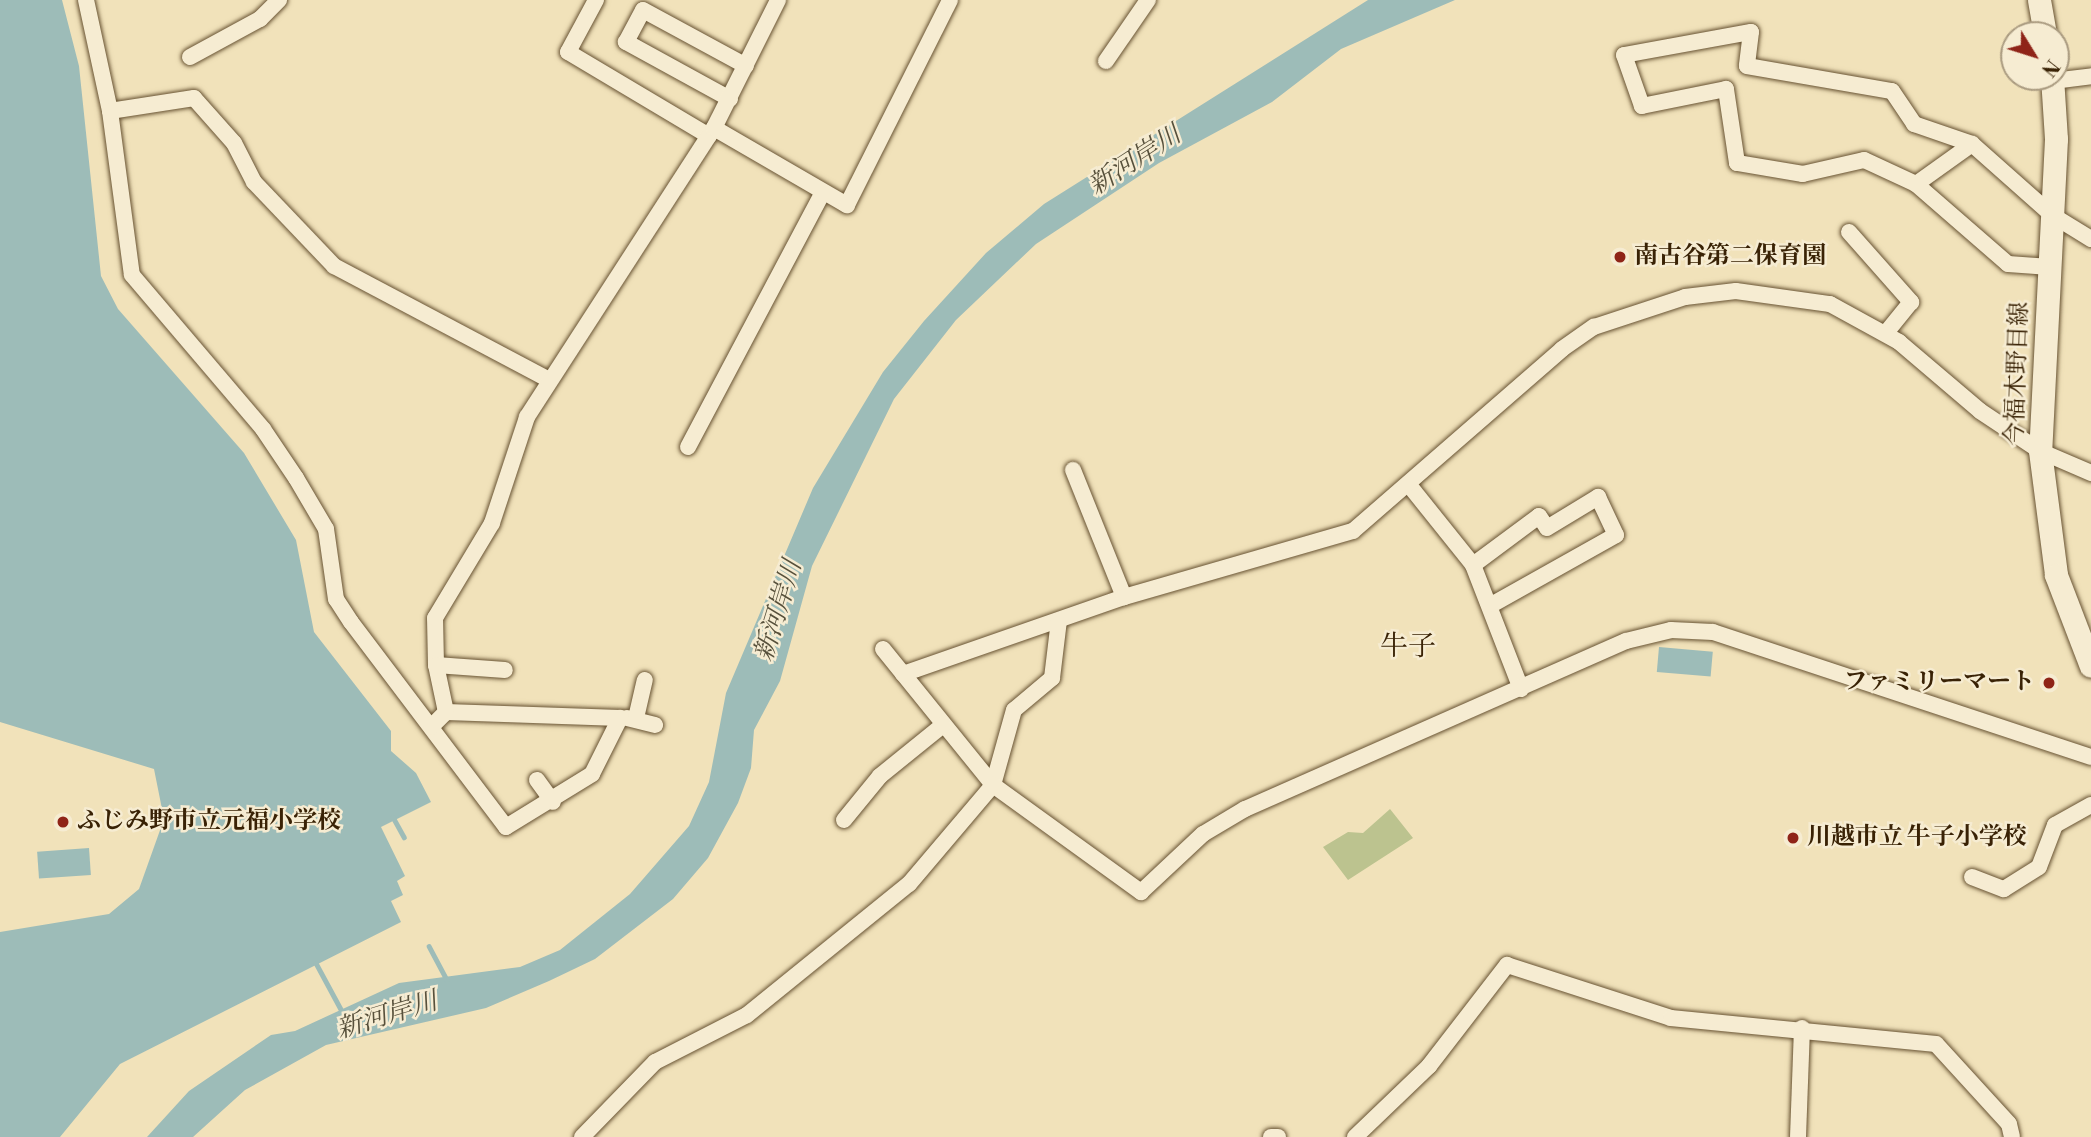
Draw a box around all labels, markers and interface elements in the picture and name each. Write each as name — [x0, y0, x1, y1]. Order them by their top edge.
north arrow — [2000, 21, 2070, 91]
text: N — [2036, 54, 2064, 81]
water label: 新河岸川 — [1083, 120, 1187, 202]
place label: 南古谷第二保育園 — [1634, 243, 1826, 271]
marker: 南古谷第二保育園 — [1612, 249, 1628, 265]
street label: 今福木野目線 — [2001, 302, 2035, 446]
water label: 新河岸川 — [749, 557, 809, 665]
district label: 牛子 — [1380, 630, 1436, 664]
place label: ファミリーマート — [1843, 669, 2035, 697]
marker: ファミリーマート — [2041, 675, 2057, 691]
place label: ふじみ野市立元福小学校 — [77, 808, 341, 836]
marker: ふじみ野市立元福小学校 — [55, 814, 71, 830]
place label: 川越市立 牛子小学校 — [1807, 824, 2027, 852]
marker: 川越市立 牛子小学校 — [1785, 830, 1801, 846]
water label: 新河岸川 — [333, 986, 441, 1046]

